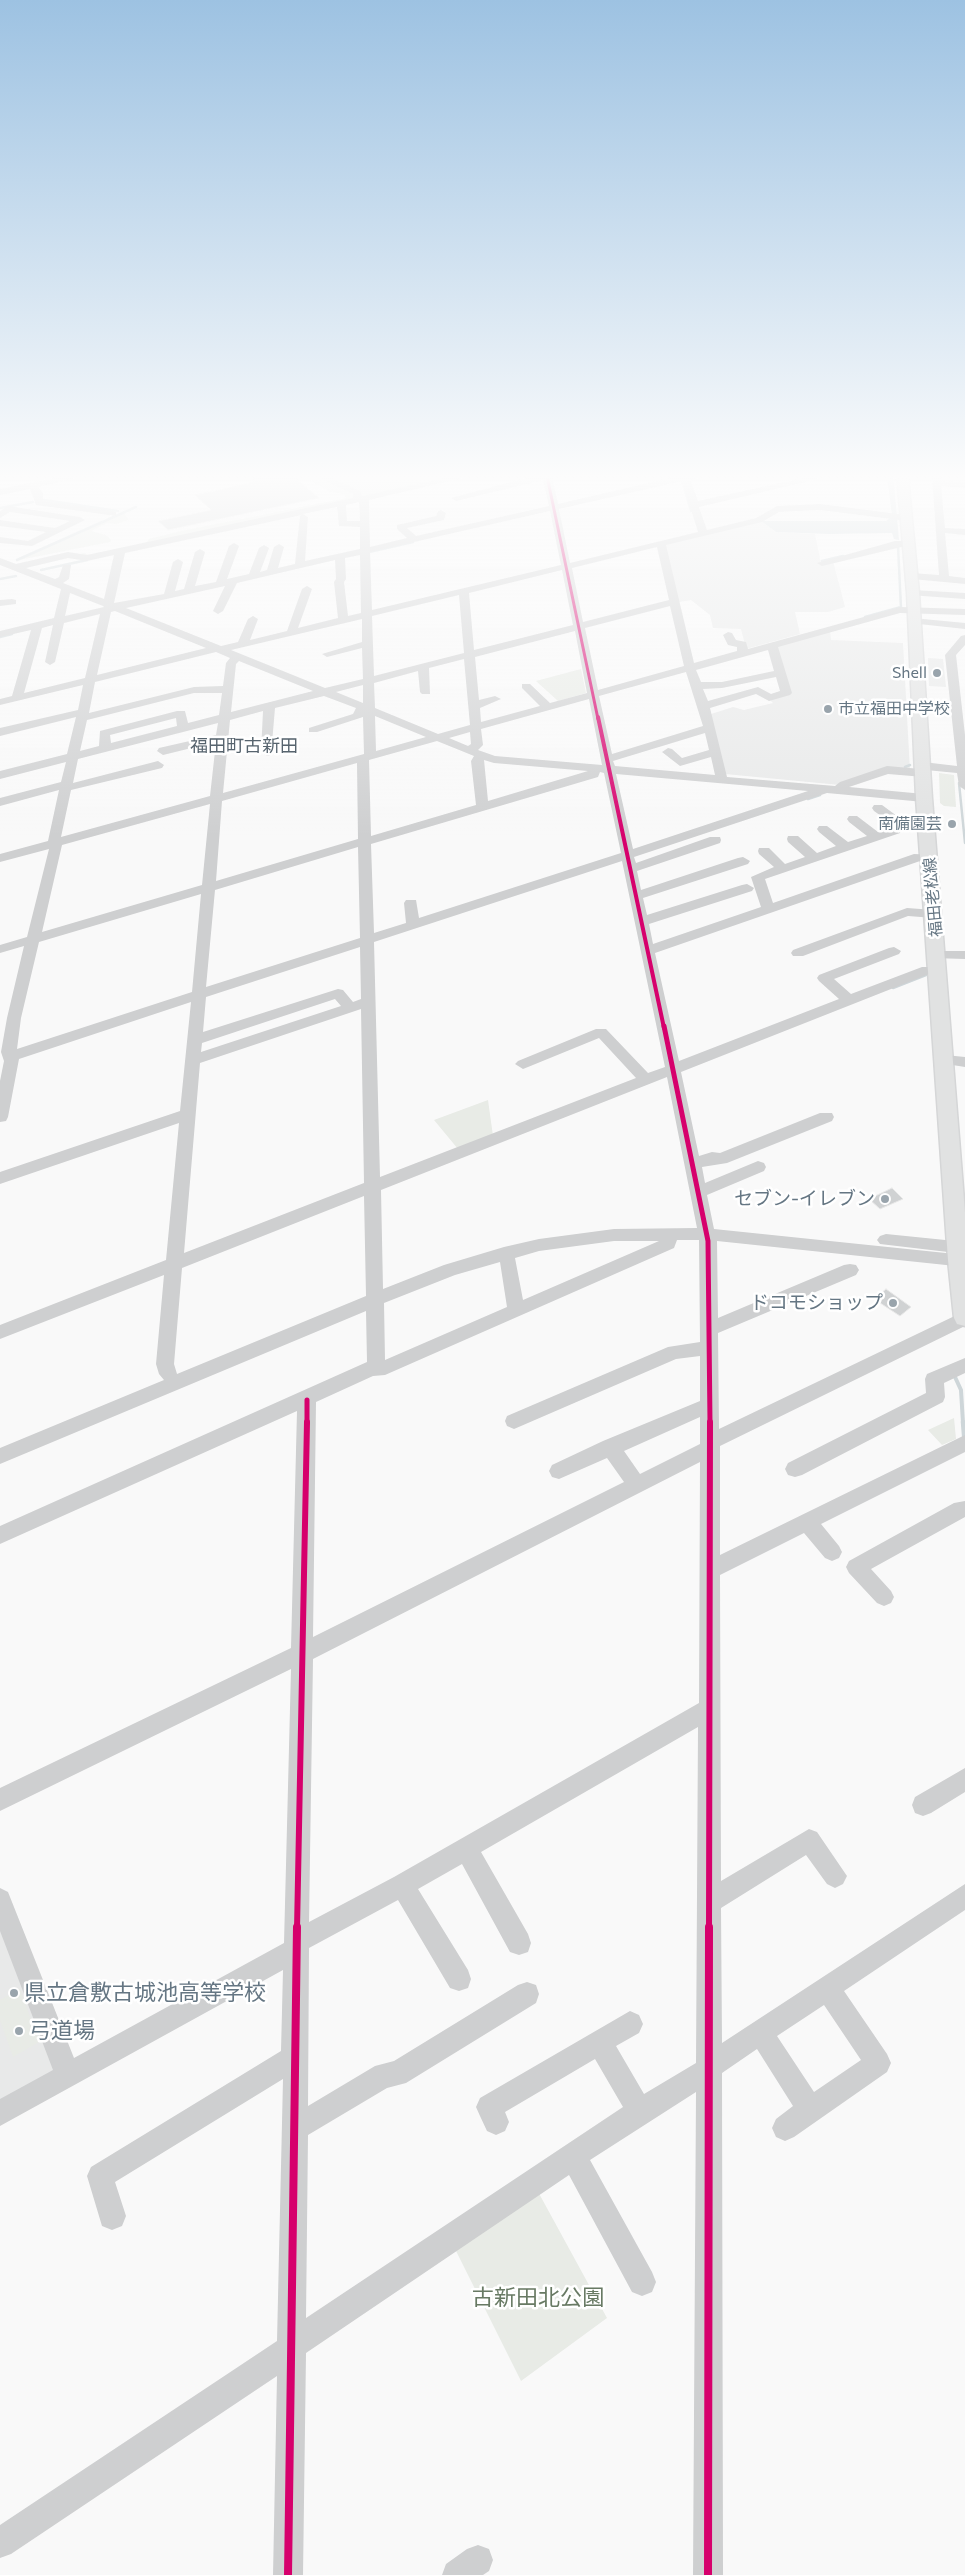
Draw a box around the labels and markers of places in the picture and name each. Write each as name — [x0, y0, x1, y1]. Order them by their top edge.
place label: Shell — [892, 663, 927, 683]
marker: Shell — [931, 667, 943, 679]
place label: 市立福田中学校 — [838, 699, 950, 719]
marker: 市立福田中学校 — [822, 703, 834, 715]
place label: 南備園芸 — [878, 814, 942, 834]
marker: 南備園芸 — [946, 818, 958, 830]
place label: セブン-イレブン — [734, 1188, 875, 1210]
marker: セブン-イレブン — [879, 1193, 891, 1205]
place label: ドコモショップ — [750, 1292, 883, 1314]
marker: ドコモショップ — [887, 1297, 899, 1309]
place label: 県立倉敷古城池高等学校 — [24, 1980, 266, 2006]
marker: 県立倉敷古城池高等学校 — [8, 1987, 20, 1999]
place label: 弓道場 — [29, 2018, 95, 2044]
marker: 弓道場 — [13, 2025, 25, 2037]

